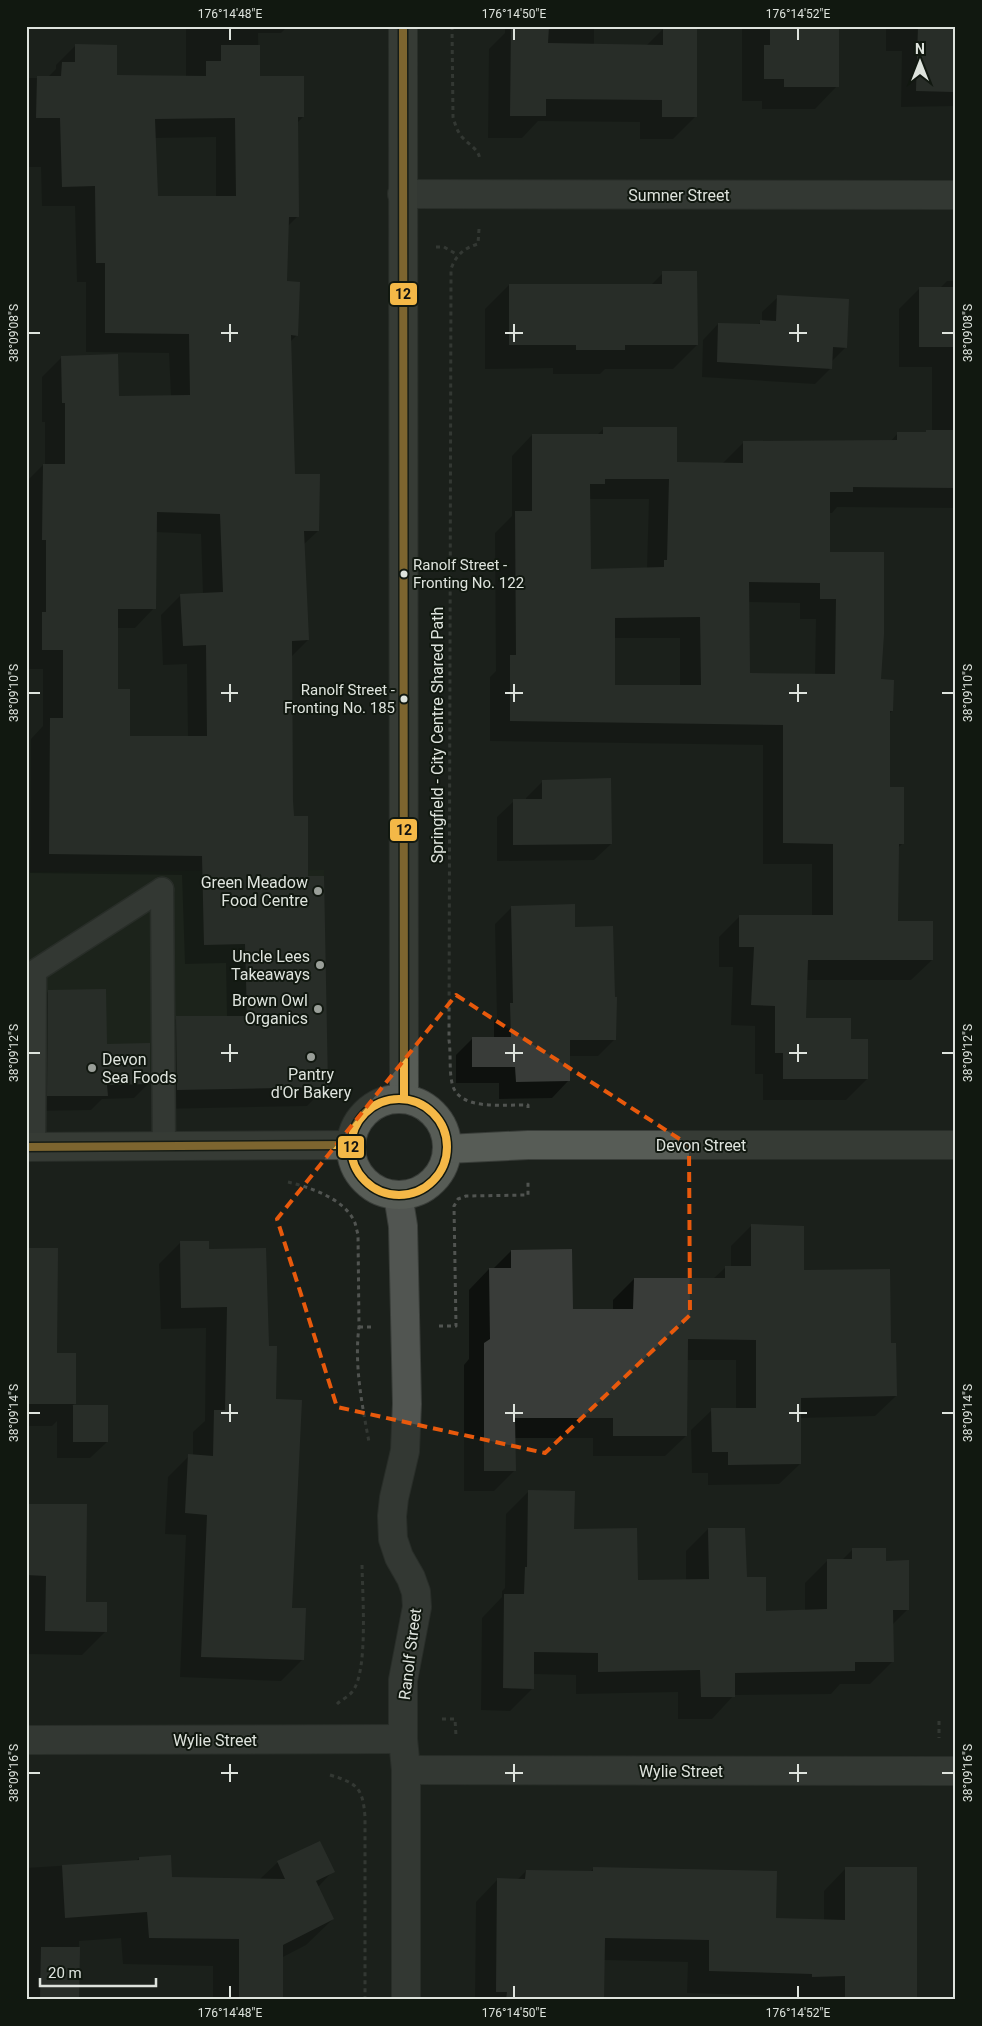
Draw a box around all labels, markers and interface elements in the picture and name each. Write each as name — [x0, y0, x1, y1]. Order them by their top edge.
text: 176°14'48"E — [198, 7, 262, 21]
text: 176°14'50"E — [482, 7, 546, 21]
text: 176°14'52"E — [766, 7, 830, 21]
north arrow — [894, 38, 944, 88]
text: N — [915, 41, 925, 57]
street label: Sumner Street — [628, 186, 730, 205]
line badge: 12 — [389, 282, 418, 306]
text: 12 — [395, 286, 411, 302]
text: 38°09'08"S — [7, 304, 21, 362]
text: 38°09'08"S — [961, 304, 975, 362]
place label: Ranolf Street - Fronting No. 122 — [413, 556, 524, 592]
marker: Ranolf Street - Fronting No. 122 — [399, 569, 409, 579]
street label: Springfield - City Centre Shared Path — [428, 607, 447, 863]
text: 38°09'10"S — [7, 664, 21, 722]
text: 38°09'10"S — [961, 664, 975, 722]
place label: Ranolf Street - Fronting No. 185 — [284, 681, 395, 717]
marker: Ranolf Street - Fronting No. 185 — [399, 694, 409, 704]
line badge: 12 — [389, 818, 418, 842]
text: 12 — [396, 822, 412, 838]
place label: Green Meadow Food Centre — [201, 873, 308, 910]
marker: Green Meadow Food Centre — [312, 885, 324, 897]
place label: Uncle Lees Takeaways — [231, 947, 310, 984]
marker: Uncle Lees Takeaways — [314, 959, 326, 971]
place label: Brown Owl Organics — [232, 991, 308, 1028]
marker: Brown Owl Organics — [312, 1003, 324, 1015]
text: 38°09'12"S — [7, 1024, 21, 1082]
text: 38°09'12"S — [961, 1024, 975, 1082]
place label: Devon Sea Foods — [102, 1050, 177, 1087]
marker: Pantry d'Or Bakery — [305, 1051, 317, 1063]
marker: Devon Sea Foods — [86, 1062, 98, 1074]
place label: Pantry d'Or Bakery — [271, 1065, 352, 1102]
line badge: 12 — [337, 1135, 365, 1159]
street label: Devon Street — [656, 1136, 746, 1155]
text: 12 — [343, 1139, 359, 1155]
text: 38°09'14"S — [7, 1384, 21, 1442]
text: 38°09'14"S — [961, 1384, 975, 1442]
street label: Ranolf Street — [395, 1607, 425, 1701]
street label: Wylie Street — [173, 1731, 257, 1750]
text: 38°09'16"S — [7, 1744, 21, 1802]
text: 38°09'16"S — [961, 1744, 975, 1802]
street label: Wylie Street — [639, 1762, 723, 1781]
scale bar — [40, 1956, 156, 1988]
text: 20 m — [48, 1964, 82, 1982]
text: 176°14'48"E — [198, 2006, 262, 2020]
text: 176°14'50"E — [482, 2006, 546, 2020]
text: 176°14'52"E — [766, 2006, 830, 2020]

